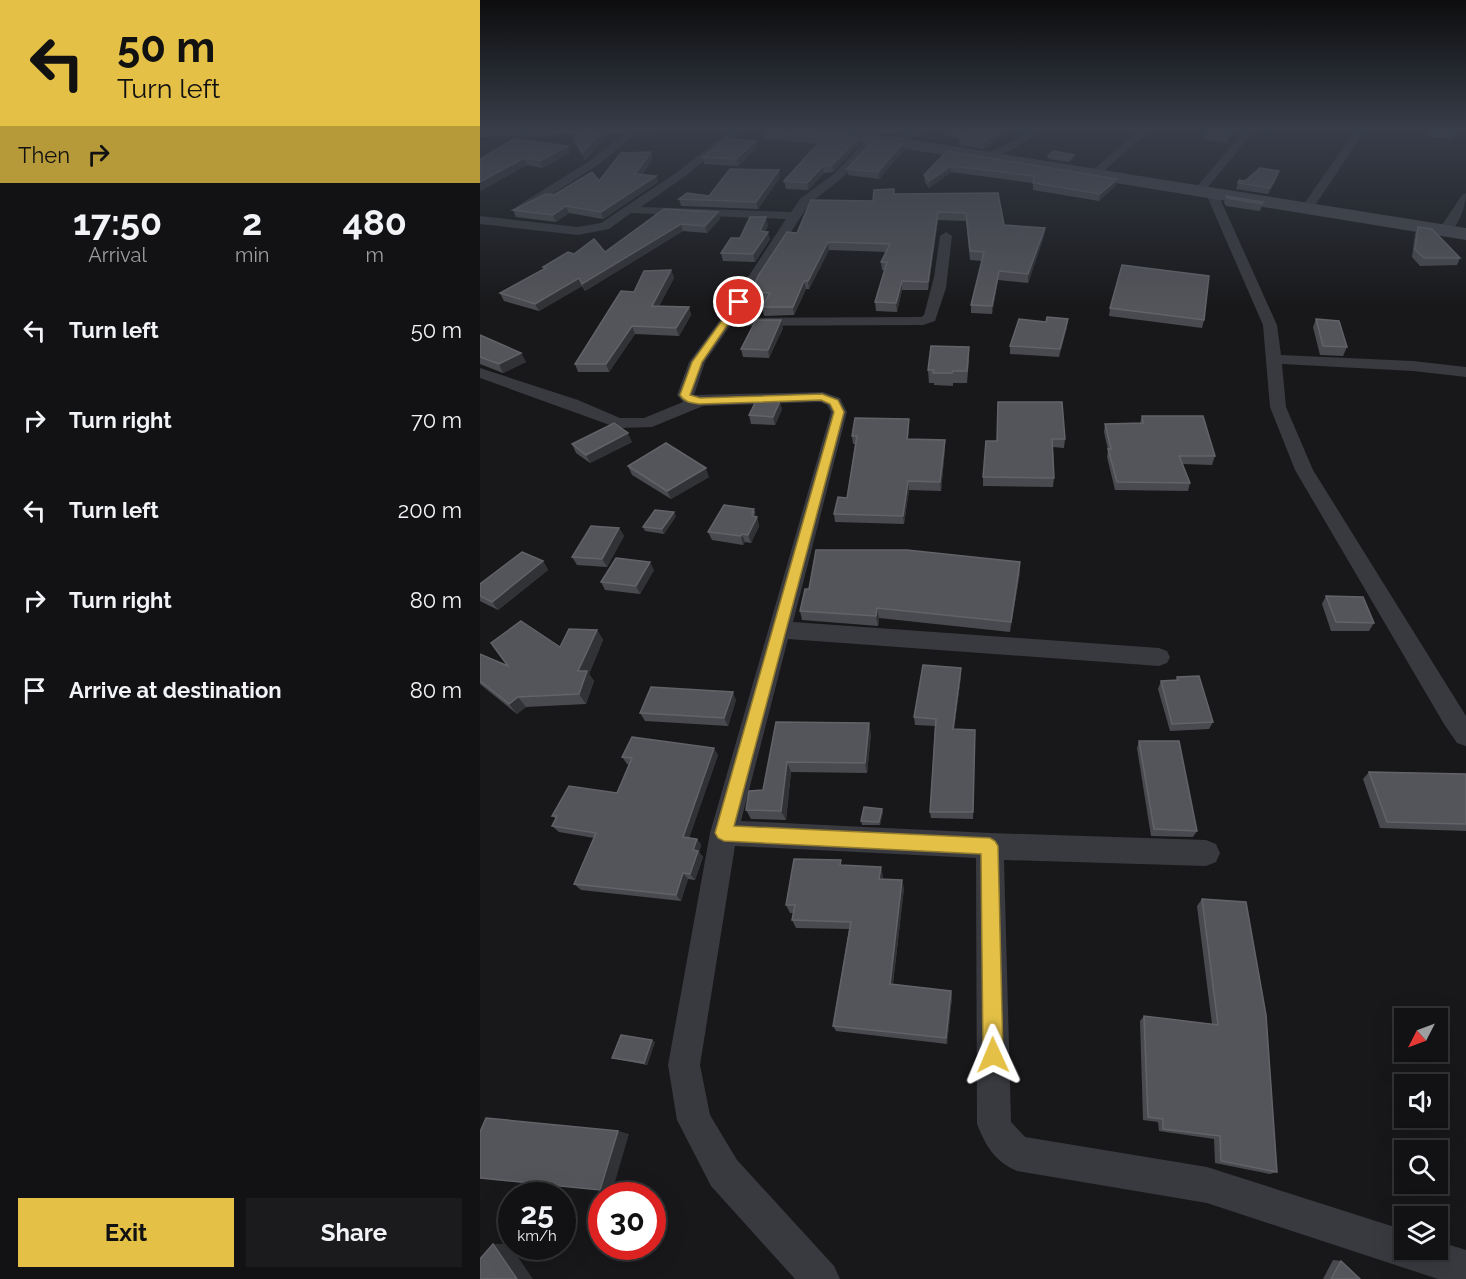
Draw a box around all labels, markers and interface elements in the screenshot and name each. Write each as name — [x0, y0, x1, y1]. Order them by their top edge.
text: 50 m — [117, 23, 215, 72]
icon: left — [18, 24, 96, 102]
text: Turn left — [117, 73, 220, 104]
icon: right — [82, 138, 115, 171]
text: Then — [18, 142, 70, 168]
text: 17:50 — [73, 201, 162, 243]
text: 2 — [242, 201, 262, 243]
text: 480 — [343, 201, 407, 243]
text: Arrival — [88, 243, 147, 267]
text: min — [235, 243, 269, 267]
text: m — [366, 243, 384, 267]
pin — [713, 276, 764, 327]
icon: arrive — [722, 285, 755, 318]
icon: left — [18, 314, 51, 347]
text: Turn left — [69, 317, 159, 343]
text: 50 m — [411, 317, 462, 343]
icon: right — [18, 404, 51, 437]
text: Turn right — [69, 407, 172, 433]
text: 70 m — [411, 407, 462, 433]
icon: left — [18, 494, 51, 527]
text: Turn left — [69, 497, 159, 523]
text: 200 m — [398, 497, 462, 523]
icon: right — [18, 584, 51, 617]
text: Turn right — [69, 587, 172, 613]
text: 80 m — [410, 587, 462, 613]
icon: arrive — [18, 674, 51, 707]
text: Arrive at destination — [69, 677, 282, 703]
text: 80 m — [410, 677, 462, 703]
north arrow — [1394, 1008, 1448, 1062]
map controls — [1394, 1008, 1448, 1260]
position arrow — [961, 1023, 1025, 1087]
button: sound — [1394, 1074, 1448, 1128]
button: search — [1394, 1140, 1448, 1194]
speed limit sign: 30 — [588, 1182, 666, 1260]
text: 25 — [520, 1196, 554, 1231]
button: Exit — [18, 1198, 234, 1267]
button: Share — [246, 1198, 462, 1267]
button: layers — [1394, 1206, 1448, 1260]
text: km/h — [517, 1227, 557, 1245]

